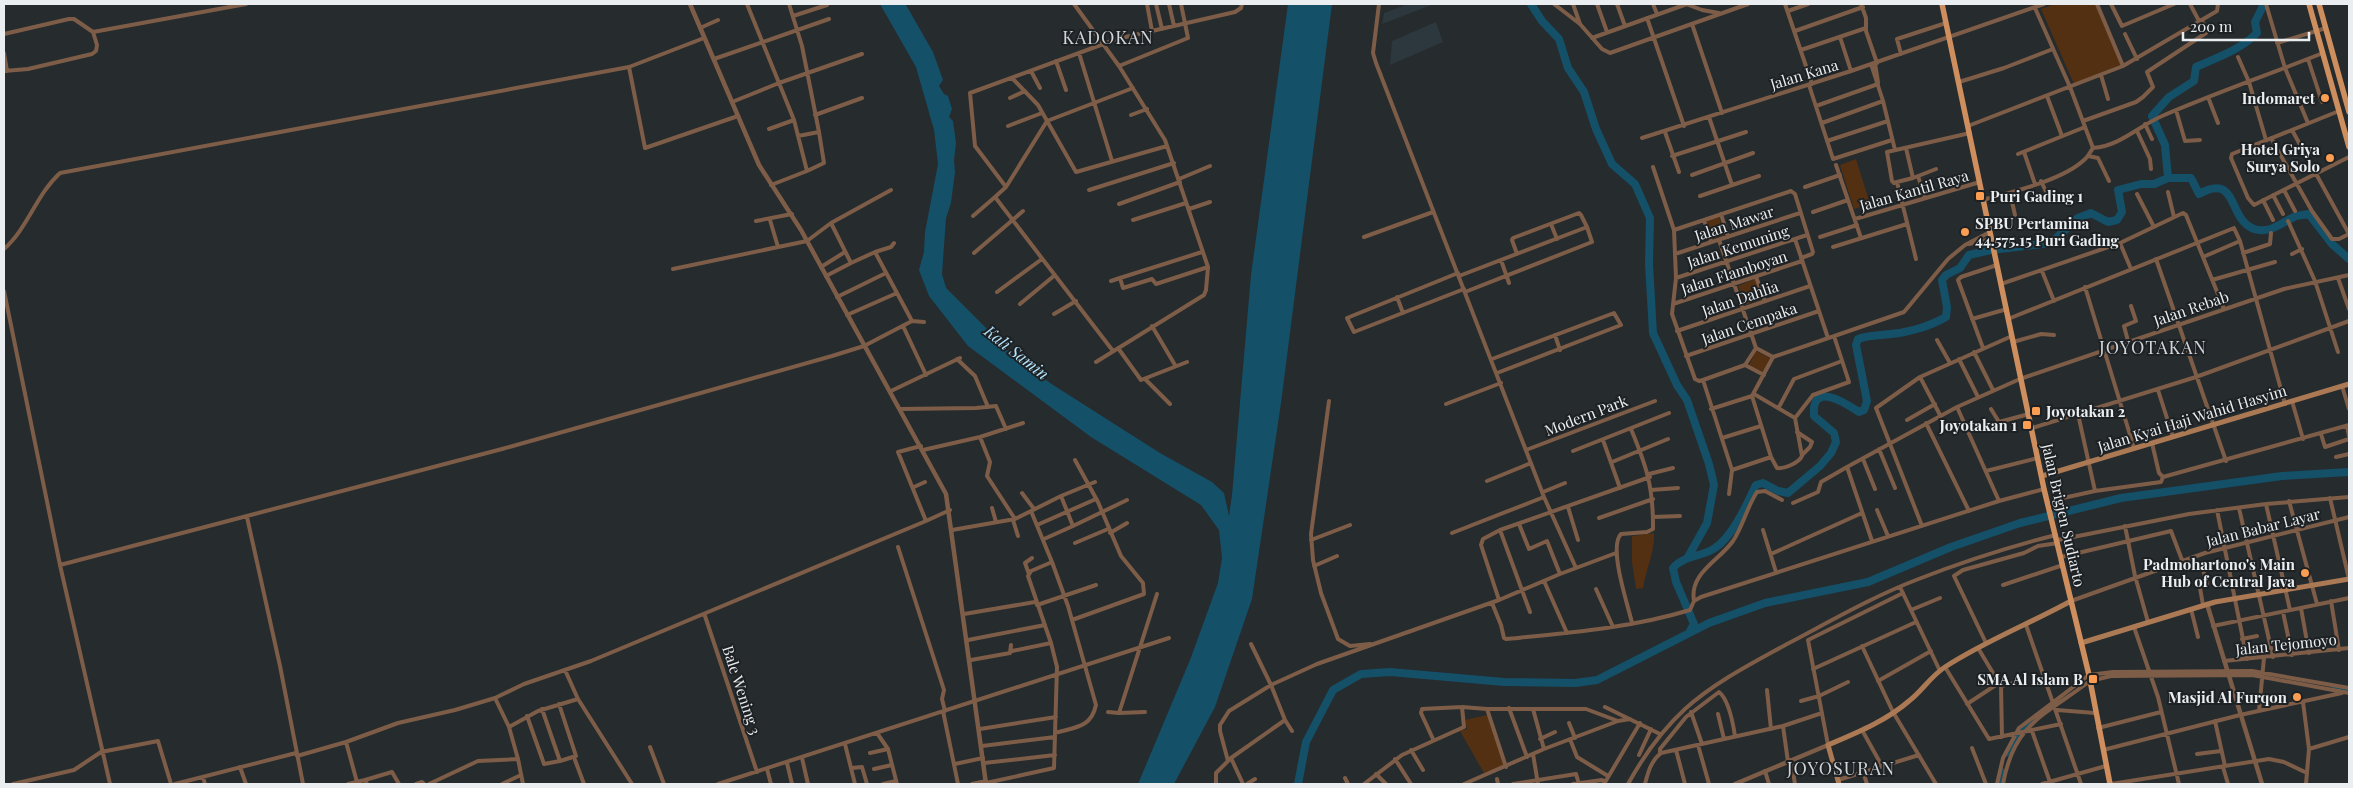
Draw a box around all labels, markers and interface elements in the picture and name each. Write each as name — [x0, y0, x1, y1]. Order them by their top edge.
scale bar — [2183, 10, 2309, 42]
text: 200 m — [2190, 16, 2233, 36]
district label: KADOKAN — [1062, 25, 1154, 49]
street label: Jalan Kana — [1767, 54, 1841, 94]
place label: Indomaret — [2242, 88, 2316, 108]
marker: Indomaret — [2319, 92, 2331, 104]
place label: Hotel Griya Surya Solo — [2241, 139, 2320, 176]
marker: Hotel Griya Surya Solo — [2324, 152, 2336, 164]
street label: Jalan Kantil Raya — [1856, 165, 1971, 215]
place label: Puri Gading 1 — [1990, 186, 2083, 206]
marker: Puri Gading 1 — [1974, 190, 1986, 202]
street label: Jalan Mawar — [1691, 201, 1777, 246]
place label: SPBU Pertamina 44.575.15 Puri Gading — [1975, 213, 2120, 250]
street label: Jalan Kemuning — [1684, 220, 1792, 272]
marker: SPBU Pertamina 44.575.15 Puri Gading — [1959, 226, 1971, 238]
street label: Jalan Flamboyan — [1677, 245, 1790, 299]
street label: Jalan Dahlia — [1698, 275, 1781, 321]
street label: Jalan Rebab — [2150, 286, 2231, 331]
street label: Jalan Cempaka — [1698, 297, 1800, 349]
water label: Kali Samin — [980, 320, 1054, 384]
district label: JOYOTAKAN — [2098, 335, 2207, 359]
street label: Jalan Kyai Haji Wahid Hasyim — [2094, 380, 2290, 457]
street label: Modern Park — [1542, 390, 1631, 440]
place label: Joyotakan 2 — [2045, 401, 2126, 421]
marker: Joyotakan 2 — [2030, 405, 2042, 417]
place label: Joyotakan 1 — [1939, 415, 2017, 435]
marker: Joyotakan 1 — [2021, 419, 2033, 431]
street label: Jalan Brigjen Sudiarto — [2038, 440, 2090, 589]
street label: Jalan Babar Layar — [2203, 503, 2323, 551]
place label: Padmohartono's Main Hub of Central Java — [2143, 554, 2296, 591]
marker: Padmohartono's Main Hub of Central Java — [2299, 567, 2311, 579]
street label: Jalan Tejomoyo — [2233, 629, 2338, 659]
street label: Bale Wening 3 — [718, 643, 766, 737]
place label: SMA Al Islam B — [1977, 669, 2083, 689]
marker: SMA Al Islam B — [2087, 673, 2099, 685]
place label: Masjid Al Furqon — [2168, 687, 2288, 707]
marker: Masjid Al Furqon — [2291, 691, 2303, 703]
district label: JOYOSURAN — [1786, 756, 1895, 780]

